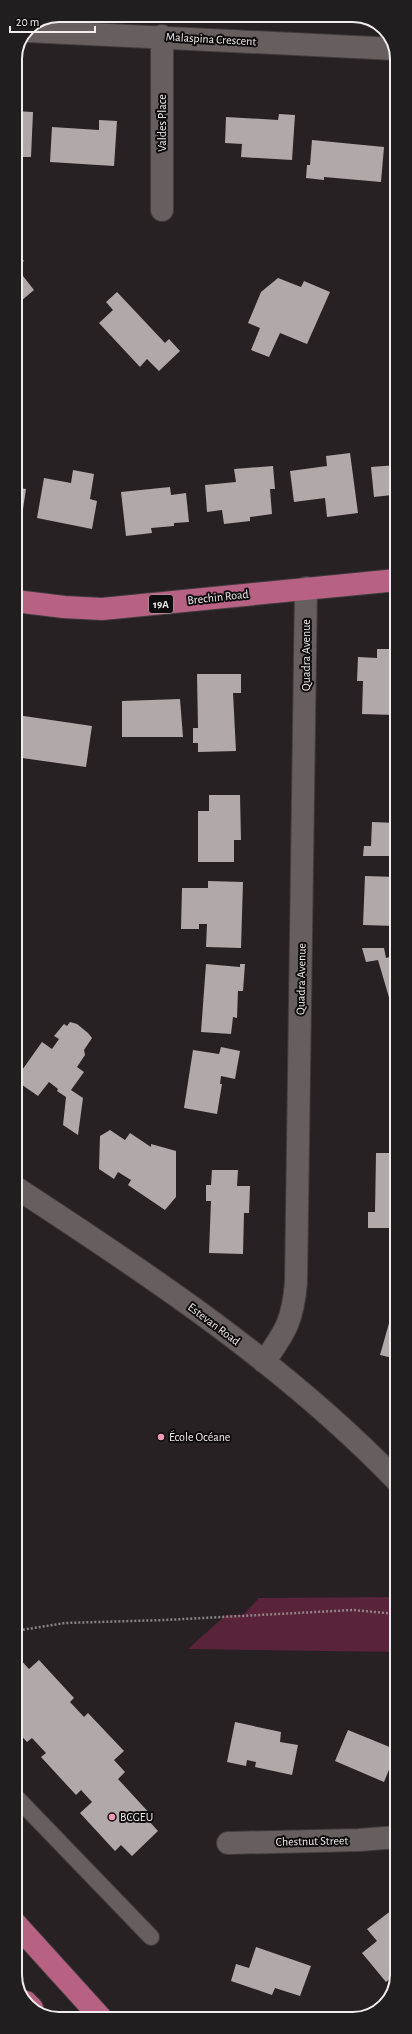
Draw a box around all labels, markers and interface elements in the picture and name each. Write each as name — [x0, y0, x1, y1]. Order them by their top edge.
scale bar — [10, 8, 95, 34]
text: 20 m — [16, 16, 39, 28]
street label: Malaspina Crescent — [165, 31, 257, 47]
street label: Valdes Place — [156, 94, 168, 152]
street label: Brechin Road — [187, 588, 249, 606]
road number: 19A — [149, 595, 173, 613]
street label: Quadra Avenue — [300, 619, 313, 691]
street label: Quadra Avenue — [294, 943, 309, 1015]
street label: Estevan Road — [186, 1301, 242, 1347]
place label: École Océane — [169, 1430, 230, 1443]
marker: École Océane — [156, 1432, 166, 1442]
place label: BCGEU — [120, 1811, 153, 1823]
marker: BCGEU — [107, 1812, 117, 1822]
street label: Chestnut Street — [276, 1834, 349, 1848]

